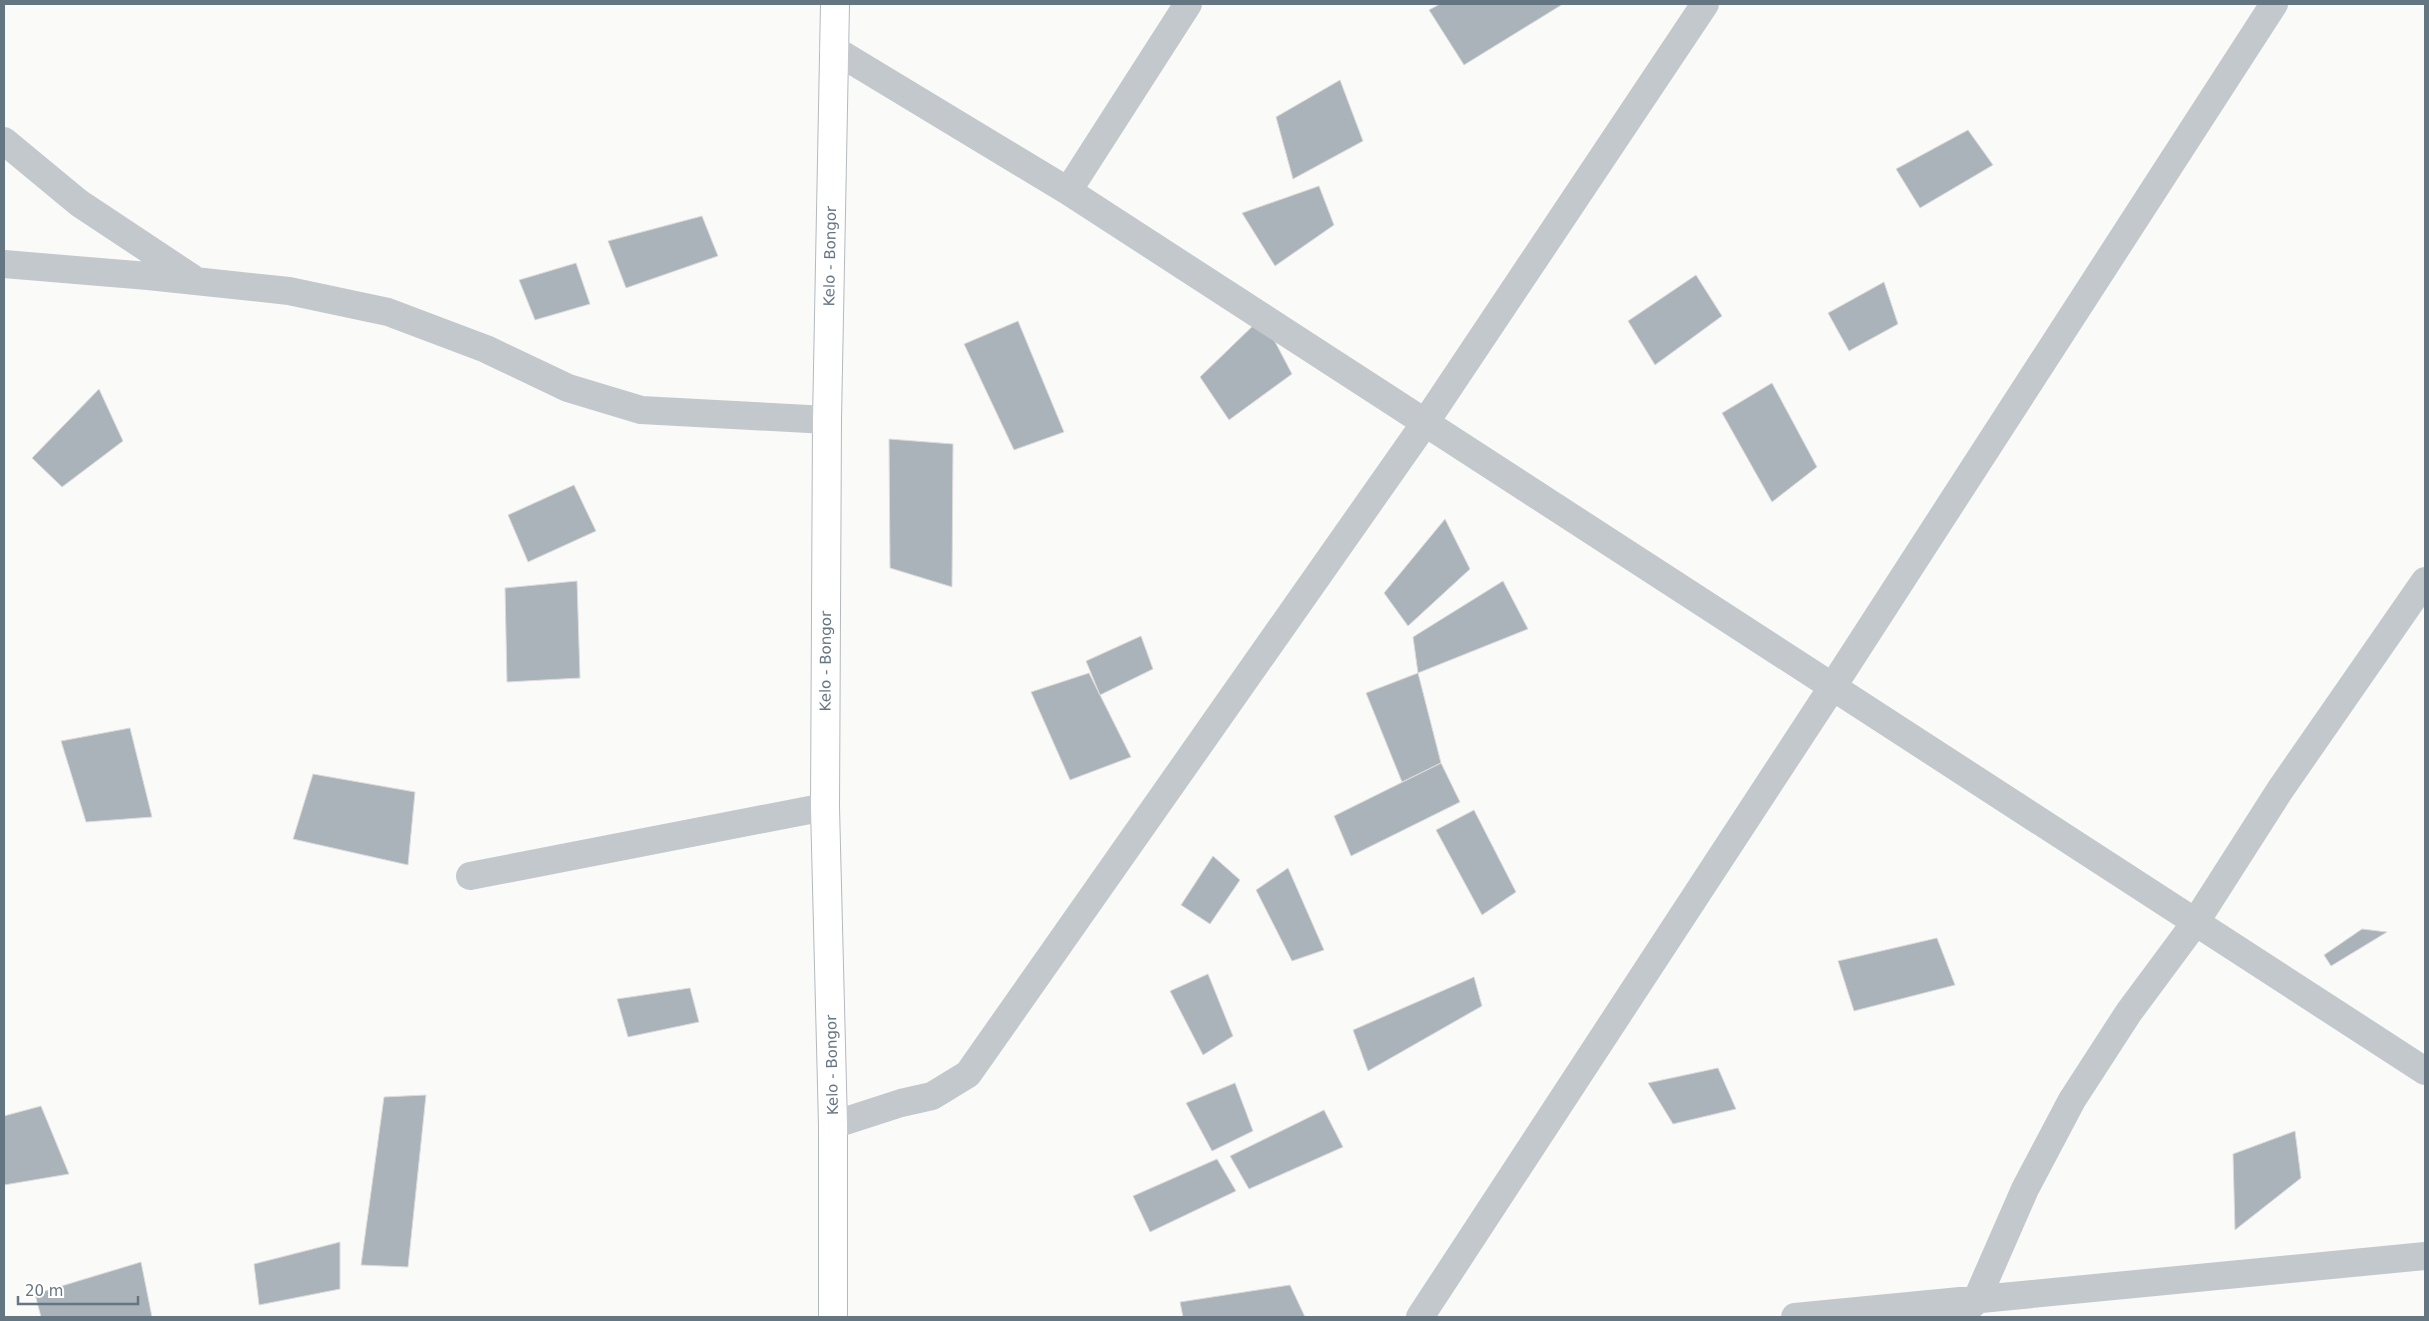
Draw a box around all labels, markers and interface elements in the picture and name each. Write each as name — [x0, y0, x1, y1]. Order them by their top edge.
street label: Kelo - Bongor — [820, 205, 840, 307]
street label: Kelo - Bongor — [816, 610, 835, 711]
street label: Kelo - Bongor — [822, 1014, 842, 1115]
scale bar — [18, 1274, 138, 1306]
text: 20 m — [25, 1282, 63, 1300]

